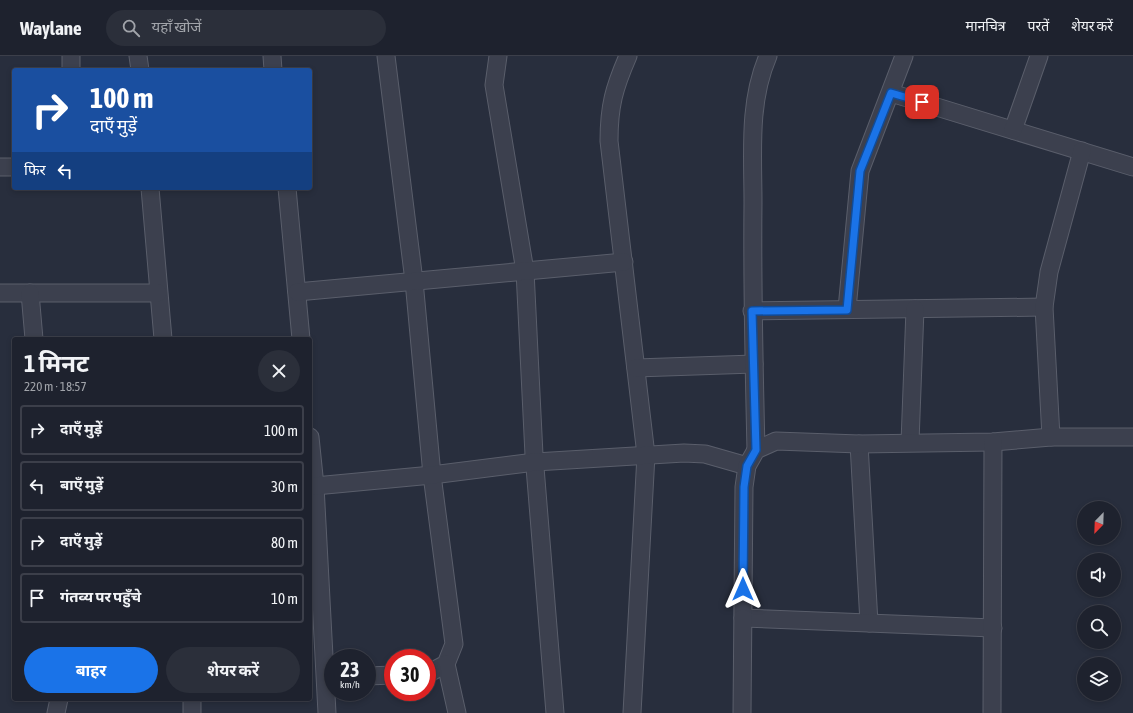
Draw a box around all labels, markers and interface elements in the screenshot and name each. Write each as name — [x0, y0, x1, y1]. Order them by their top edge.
search box — [106, 10, 386, 46]
text: Waylane — [20, 17, 82, 39]
icon: search — [120, 17, 142, 39]
text: यहाँ खोजें — [152, 18, 201, 35]
text: मानचित्र — [966, 18, 1006, 34]
text: परतें — [1028, 18, 1049, 34]
text: शेयर करें — [1071, 18, 1113, 34]
text: 100 m — [90, 82, 153, 114]
icon: right — [24, 84, 76, 136]
pin — [905, 85, 939, 119]
icon: arrive — [911, 91, 933, 113]
text: दाएँ मुड़ें — [90, 115, 137, 136]
icon: left — [54, 160, 76, 182]
text: फिर — [24, 161, 46, 178]
text: 1 मिनट — [24, 350, 89, 377]
button: close — [258, 350, 300, 392]
text: 220 m · 18:57 — [24, 379, 87, 394]
icon: right — [26, 419, 48, 441]
text: दाएँ मुड़ें — [60, 420, 102, 437]
text: 100 m — [264, 422, 298, 439]
icon: left — [26, 475, 48, 497]
text: बाएँ मुड़ें — [60, 476, 103, 493]
text: 30 m — [271, 478, 298, 495]
north arrow — [1077, 501, 1121, 545]
map controls — [1077, 501, 1121, 701]
icon: right — [26, 531, 48, 553]
text: दाएँ मुड़ें — [60, 532, 102, 549]
text: 80 m — [271, 534, 298, 551]
button: sound — [1077, 553, 1121, 597]
position arrow — [722, 568, 764, 610]
icon: arrive — [26, 587, 48, 609]
text: गंतव्य पर पहुँचे — [60, 588, 141, 605]
text: 10 m — [271, 590, 298, 607]
button: search — [1077, 605, 1121, 649]
button: बाहर — [24, 647, 158, 693]
button: शेयर करें — [166, 647, 300, 693]
speed limit sign: 30 — [384, 649, 436, 701]
button: layers — [1077, 657, 1121, 701]
text: 23 — [341, 658, 359, 681]
text: km/h — [340, 679, 360, 690]

